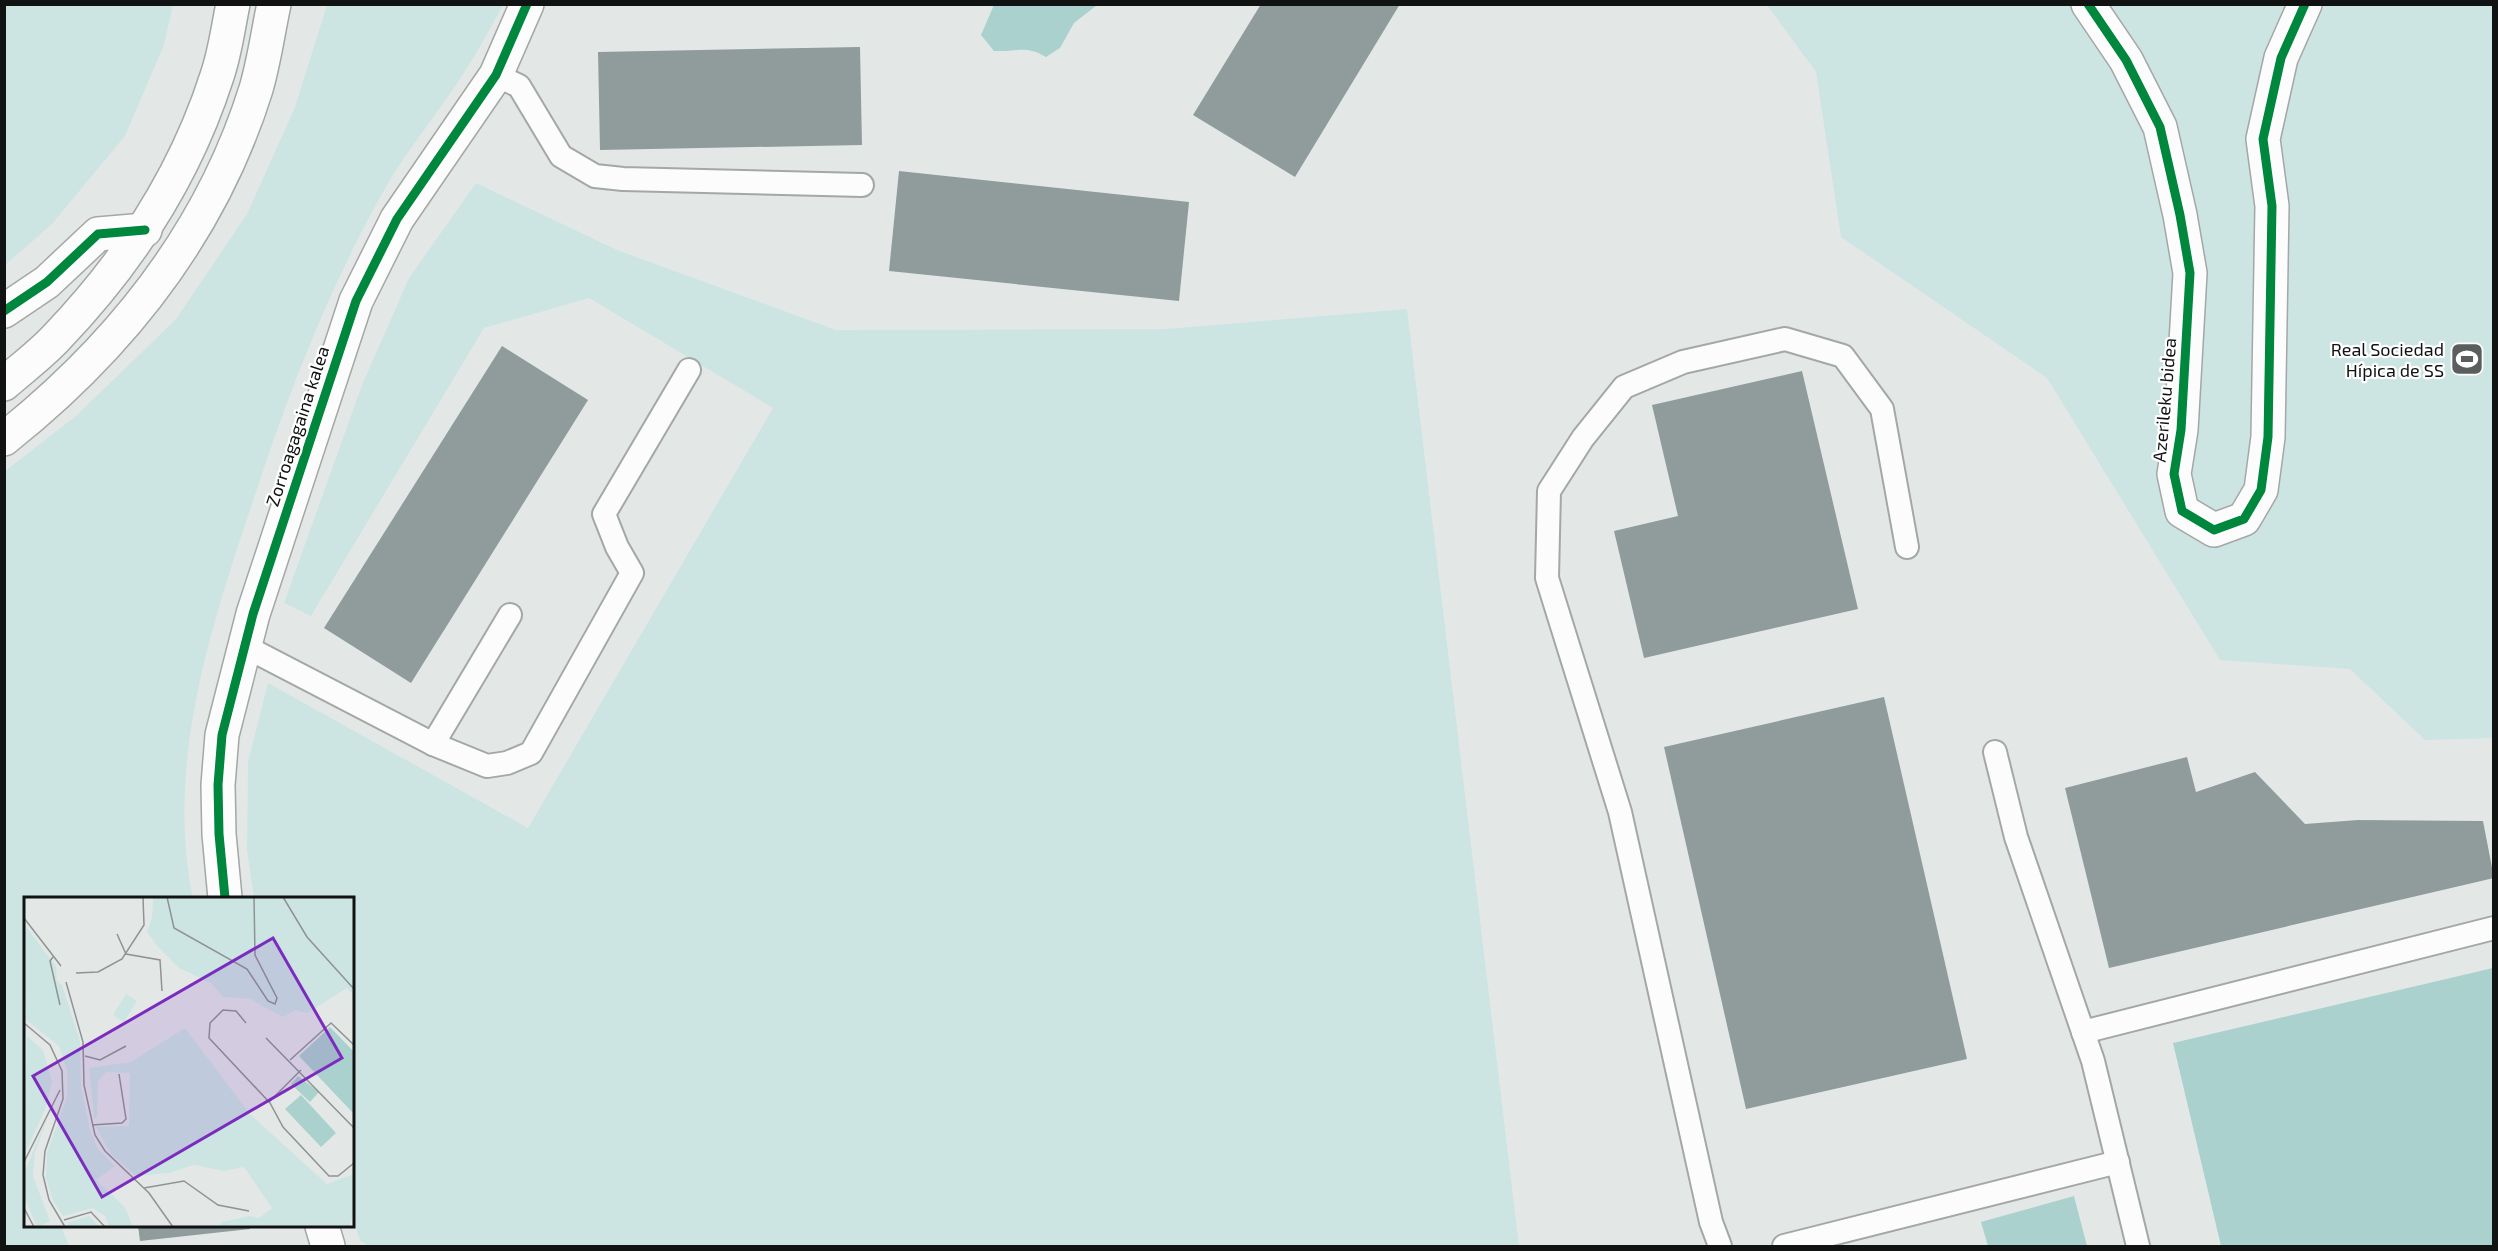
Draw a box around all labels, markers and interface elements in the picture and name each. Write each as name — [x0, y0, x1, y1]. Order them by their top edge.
street label: Azerileku bidea — [2148, 337, 2180, 463]
place label: Real Sociedad Hípica de SS — [2331, 338, 2444, 381]
sports icon: Real Sociedad Hípica de SS — [2449, 341, 2485, 377]
street label: Zorroagagaina kalea — [261, 343, 333, 509]
inset map — [24, 897, 354, 1227]

